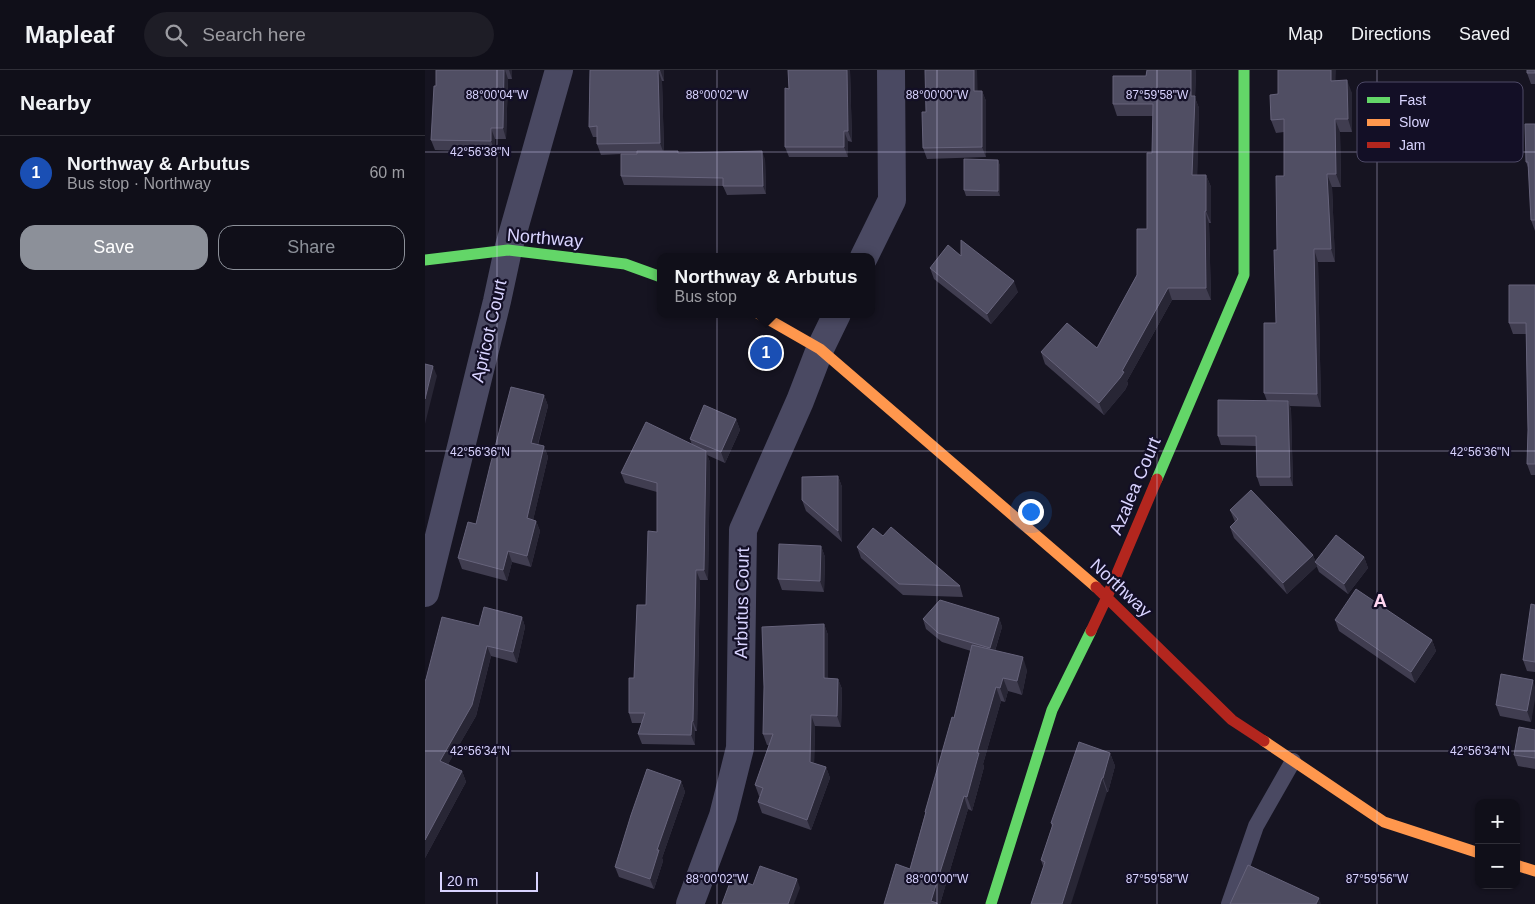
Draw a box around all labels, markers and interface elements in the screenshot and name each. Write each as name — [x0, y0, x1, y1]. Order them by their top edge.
search box — [144, 12, 494, 57]
text: Mapleaf — [25, 21, 114, 48]
icon: search — [162, 21, 190, 49]
text: Search here — [202, 24, 306, 45]
text: Map — [1288, 24, 1323, 44]
text: Directions — [1351, 24, 1431, 44]
text: Saved — [1459, 24, 1510, 44]
legend — [1357, 82, 1523, 162]
text: 88°00'04"W — [466, 88, 529, 102]
text: 88°00'02"W — [686, 88, 749, 102]
text: 88°00'00"W — [906, 88, 969, 102]
text: 87°59'58"W — [1126, 88, 1189, 102]
text: Nearby — [20, 91, 91, 114]
text: Fast — [1399, 92, 1426, 108]
text: Slow — [1399, 114, 1430, 130]
text: Jam — [1399, 137, 1425, 153]
text: 42°56'38"N — [450, 145, 510, 159]
text: Northway & Arbutus — [67, 153, 250, 174]
text: 1 — [32, 164, 40, 181]
text: 60 m — [369, 164, 405, 181]
text: Bus stop · Northway — [67, 175, 211, 192]
button: Save — [20, 225, 208, 270]
button: Share — [218, 225, 405, 270]
street label: Northway — [506, 225, 584, 251]
popup — [657, 253, 875, 318]
text: Northway & Arbutus — [675, 266, 857, 287]
street label: Apricot Court — [467, 278, 511, 384]
text: Bus stop — [675, 288, 737, 305]
pin: 1 — [750, 334, 782, 372]
street label: Azalea Court — [1105, 434, 1165, 538]
text: 42°56'36"N — [450, 445, 510, 459]
text: 42°56'36"N — [1450, 445, 1510, 459]
your location — [1018, 499, 1044, 525]
street label: Arbutus Court — [731, 547, 753, 659]
street label: Northway — [1086, 555, 1156, 621]
district label: A — [1373, 590, 1387, 611]
text: 42°56'34"N — [450, 744, 510, 758]
text: 42°56'34"N — [1450, 744, 1510, 758]
map controls — [1475, 799, 1520, 889]
button: + — [1475, 799, 1520, 844]
button: − — [1475, 844, 1520, 889]
scale bar — [440, 869, 537, 892]
text: 88°00'02"W — [686, 872, 749, 886]
text: 88°00'00"W — [906, 872, 969, 886]
text: 87°59'58"W — [1126, 872, 1189, 886]
text: 87°59'56"W — [1346, 872, 1409, 886]
text: 20 m — [447, 873, 478, 889]

